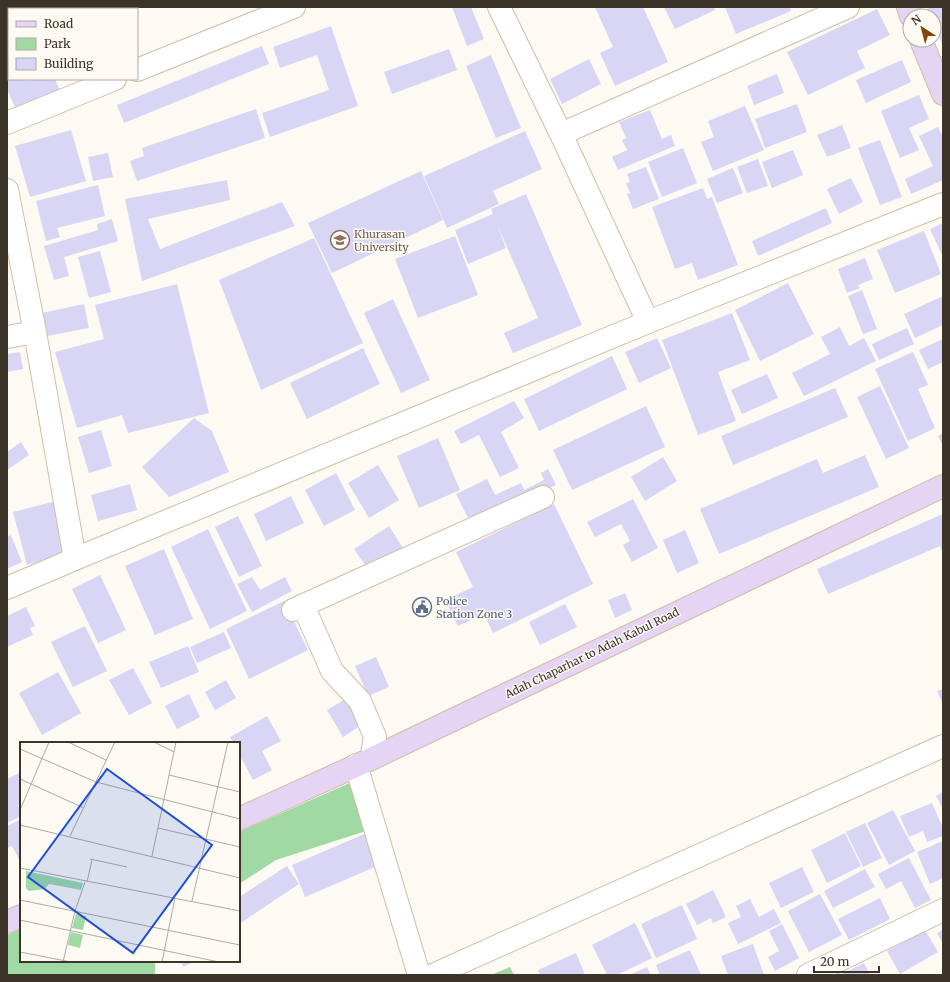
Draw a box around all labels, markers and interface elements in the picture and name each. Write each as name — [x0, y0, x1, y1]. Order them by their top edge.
legend — [8, 8, 138, 80]
north arrow — [902, 8, 942, 48]
text: N — [908, 12, 924, 28]
text: Road — [44, 16, 73, 31]
text: Park — [44, 36, 71, 51]
text: Building — [44, 56, 94, 71]
place label: Khurasan University — [354, 227, 409, 254]
school or university icon: Khurasan University — [329, 229, 351, 251]
place label: Police Station Zone 3 — [436, 594, 512, 621]
public building icon: Police Station Zone 3 — [411, 596, 433, 618]
street label: Adah Chaparhar to Adah Kabul Road — [502, 605, 682, 702]
inset map — [20, 742, 240, 962]
scale bar — [814, 948, 879, 974]
text: 20 m — [820, 954, 849, 969]

